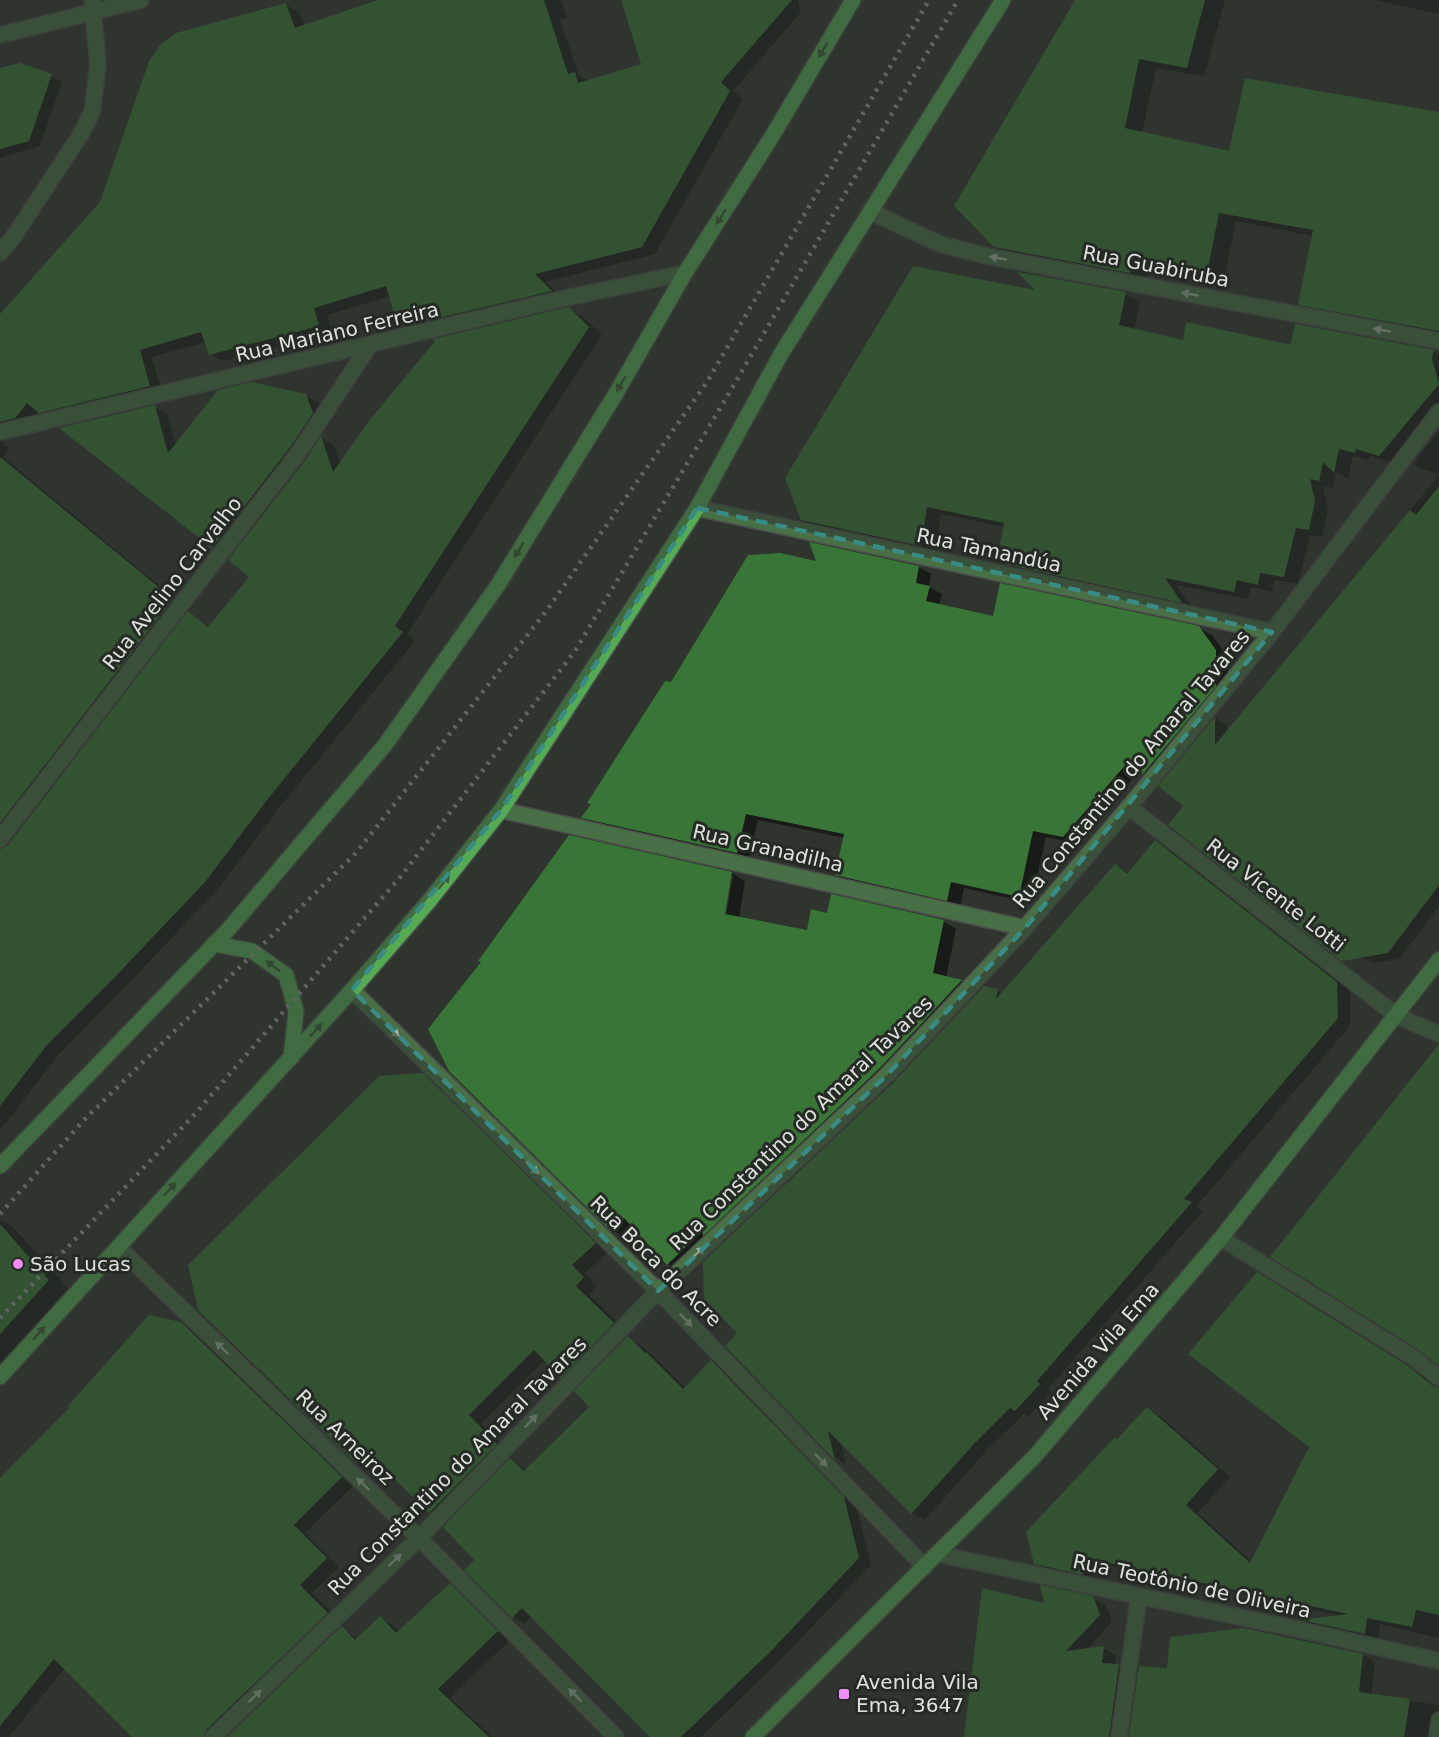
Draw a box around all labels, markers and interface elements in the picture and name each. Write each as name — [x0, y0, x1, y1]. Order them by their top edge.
one-way arrow — [817, 42, 828, 58]
one-way arrow — [715, 208, 727, 224]
street label: Rua Guabiruba — [1081, 240, 1231, 292]
one-way arrow — [989, 253, 1008, 262]
one-way arrow — [1180, 289, 1199, 298]
street label: Rua Mariano Ferreira — [233, 297, 441, 367]
one-way arrow — [1372, 325, 1391, 334]
one-way arrow — [615, 376, 626, 392]
street label: Rua Avelino Carvalho — [97, 492, 247, 674]
street label: Rua Tamandúa — [914, 523, 1064, 577]
one-way arrow — [514, 542, 525, 558]
street label: Rua Constantino do Amaral Tavares — [1007, 625, 1255, 913]
street label: Rua Granadilha — [690, 819, 846, 877]
street label: Rua Vicente Lotti — [1202, 833, 1350, 957]
one-way arrow — [437, 875, 449, 890]
one-way arrow — [266, 960, 282, 972]
street label: Rua Constantino do Amaral Tavares — [665, 991, 937, 1255]
one-way arrow — [309, 1023, 322, 1038]
one-way arrow — [386, 1024, 400, 1038]
one-way arrow — [525, 1161, 540, 1175]
one-way arrow — [163, 1182, 176, 1197]
street label: Rua Boca do Acre — [585, 1190, 727, 1332]
one-way arrow — [691, 1246, 705, 1260]
place label: São Lucas — [30, 1252, 131, 1276]
marker: São Lucas — [11, 1257, 25, 1271]
street label: Avenida Vila Ema — [1032, 1278, 1164, 1424]
one-way arrow — [678, 1313, 692, 1327]
one-way arrow — [32, 1326, 46, 1341]
street label: Rua Constantino do Amaral Tavares — [323, 1332, 591, 1600]
one-way arrow — [215, 1341, 230, 1355]
street label: Rua Arneiroz — [291, 1384, 399, 1490]
one-way arrow — [524, 1415, 538, 1429]
one-way arrow — [814, 1453, 828, 1467]
one-way arrow — [356, 1477, 370, 1491]
street label: Rua Teotônio de Oliveira — [1071, 1549, 1313, 1623]
one-way arrow — [388, 1554, 402, 1568]
place label: Avenida Vila Ema, 3647 — [856, 1670, 979, 1717]
marker: Avenida Vila Ema, 3647 — [837, 1687, 851, 1701]
one-way arrow — [568, 1688, 582, 1703]
one-way arrow — [248, 1690, 262, 1704]

